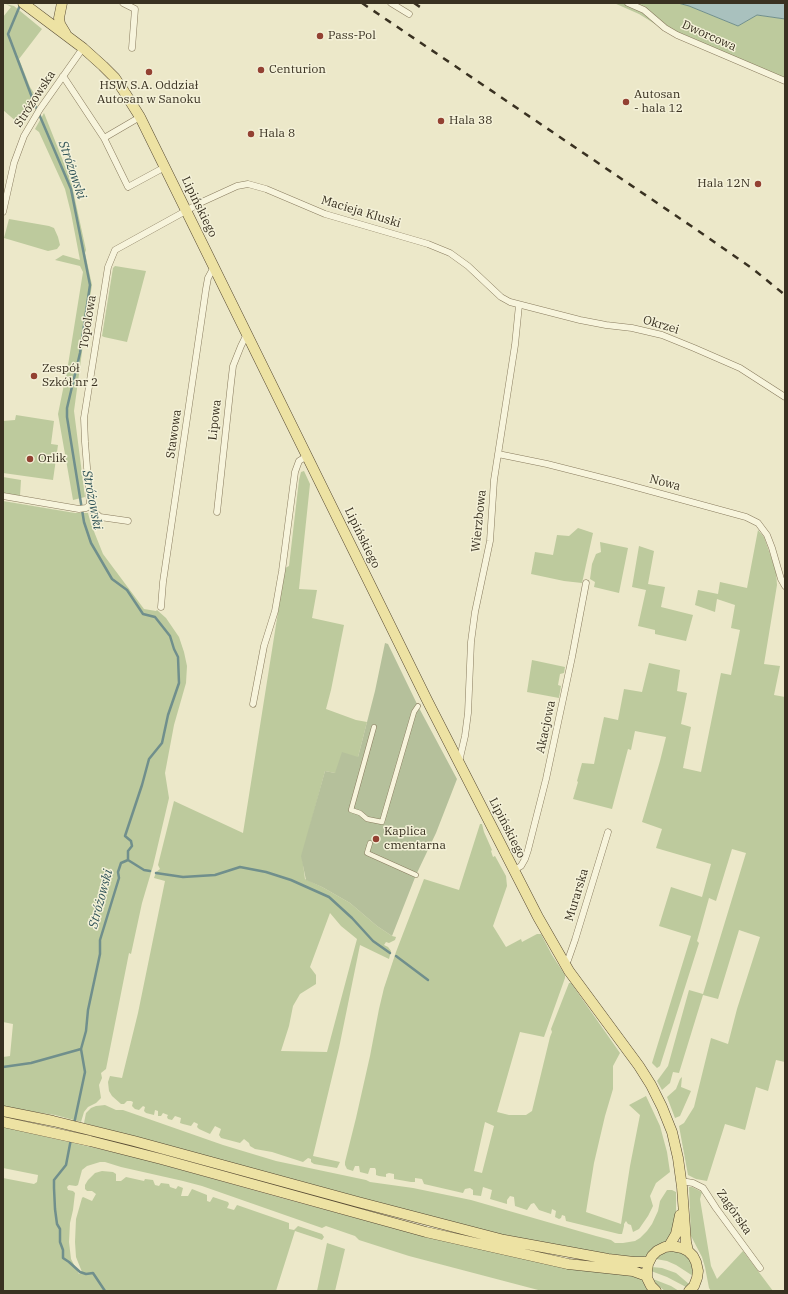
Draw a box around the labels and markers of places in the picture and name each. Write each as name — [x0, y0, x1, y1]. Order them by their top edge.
place label: Pass-Pol — [328, 29, 376, 43]
marker: Pass-Pol — [315, 31, 325, 41]
place label: Centurion — [269, 63, 326, 77]
marker: Centurion — [256, 65, 266, 75]
marker: HSW S.A. Oddział Autosan w Sanoku — [144, 67, 154, 77]
place label: HSW S.A. Oddział Autosan w Sanoku — [97, 79, 201, 107]
place label: Autosan - hala 12 — [634, 88, 683, 116]
marker: Autosan - hala 12 — [621, 97, 631, 107]
place label: Hala 38 — [449, 114, 492, 128]
marker: Hala 38 — [436, 116, 446, 126]
place label: Hala 8 — [259, 127, 295, 141]
marker: Hala 8 — [246, 129, 256, 139]
place label: Hala 12N — [697, 177, 750, 191]
marker: Hala 12N — [753, 179, 763, 189]
place label: Zespół Szkół nr 2 — [42, 362, 98, 390]
marker: Zespół Szkół nr 2 — [29, 371, 39, 381]
place label: Orlik — [38, 452, 66, 466]
marker: Orlik — [25, 454, 35, 464]
place label: Kaplica cmentarna — [384, 825, 446, 853]
marker: Kaplica cmentarna — [371, 834, 381, 844]

